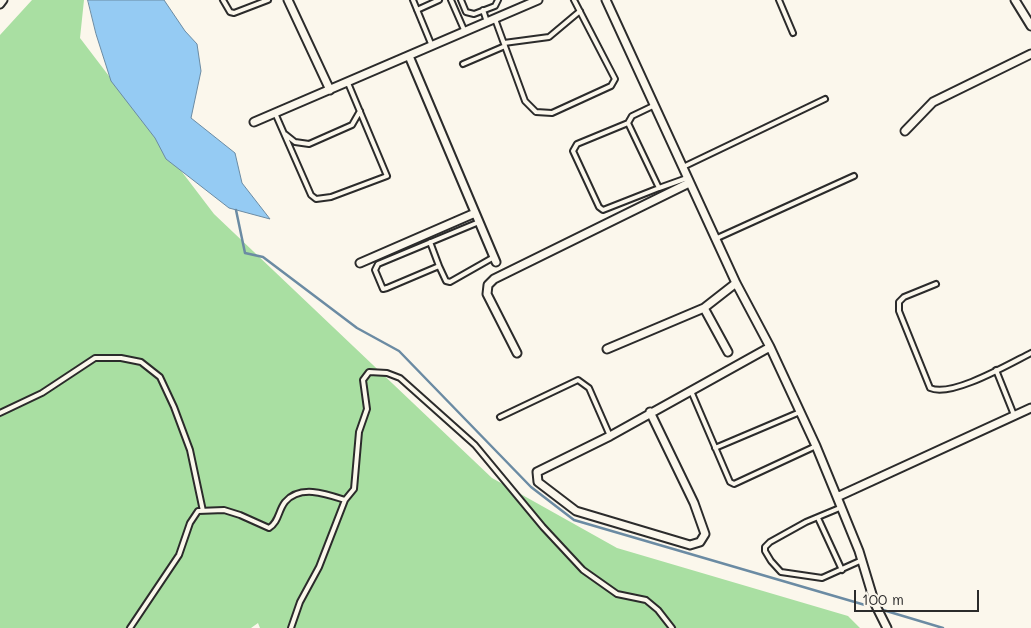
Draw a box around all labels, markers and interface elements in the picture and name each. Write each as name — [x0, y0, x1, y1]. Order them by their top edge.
scale bar — [856, 580, 981, 612]
text: 100 m — [862, 589, 904, 609]

